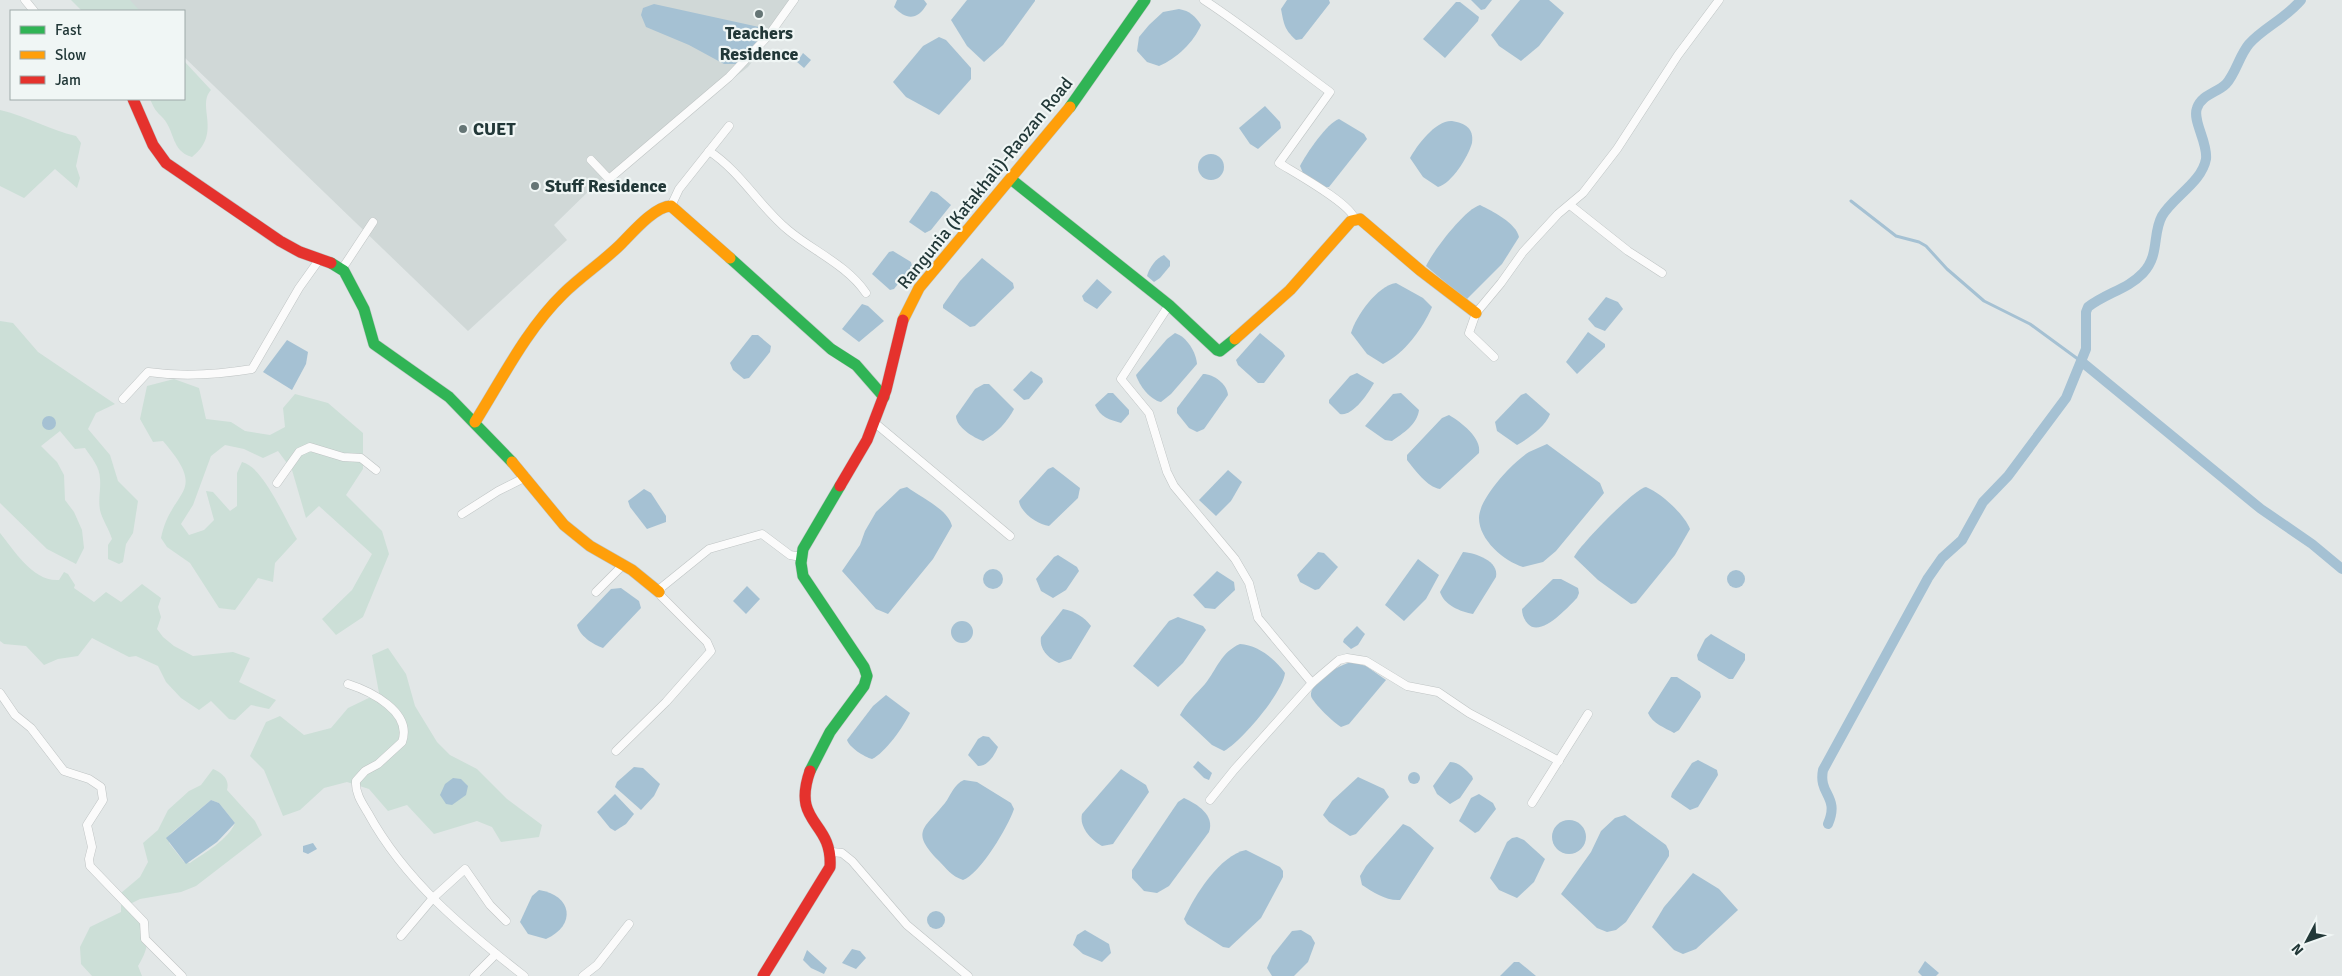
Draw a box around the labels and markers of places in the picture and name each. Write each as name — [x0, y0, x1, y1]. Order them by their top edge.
marker: Teachers Residence — [753, 8, 765, 20]
place label: Teachers Residence — [720, 22, 799, 65]
place label: CUET — [473, 118, 516, 140]
marker: CUET — [457, 123, 469, 135]
place label: Stuff Residence — [545, 175, 667, 197]
marker: Stuff Residence — [529, 180, 541, 192]

